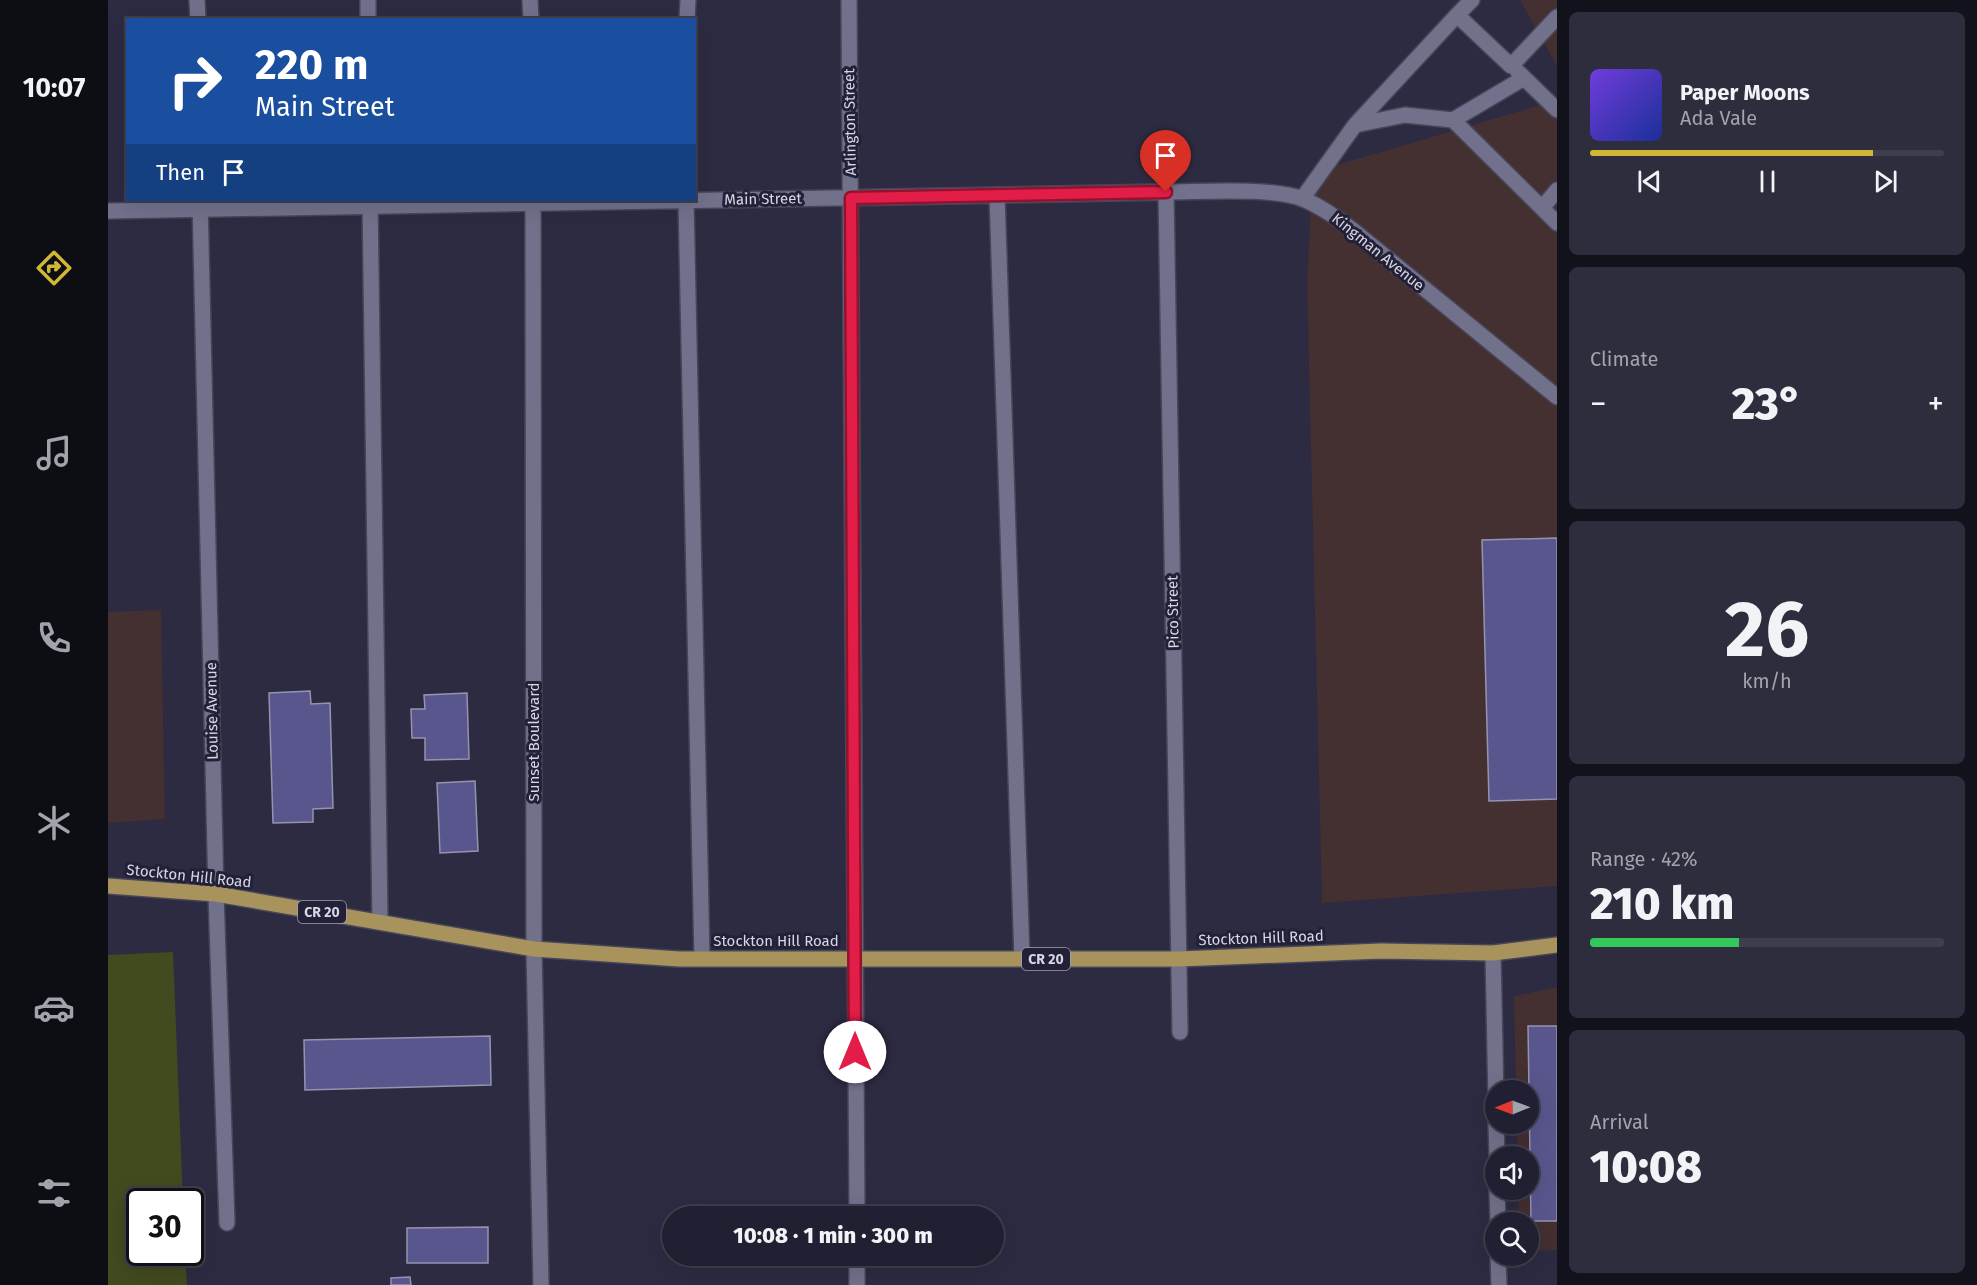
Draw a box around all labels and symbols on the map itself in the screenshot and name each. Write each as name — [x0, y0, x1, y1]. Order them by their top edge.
street label: Arlington Street — [840, 68, 860, 176]
pin — [1140, 130, 1191, 192]
street label: Main Street — [724, 189, 802, 209]
street label: Kingman Avenue — [1328, 209, 1428, 295]
street label: Pico Street — [1163, 575, 1183, 649]
street label: Louise Avenue — [202, 662, 222, 760]
street label: Sunset Boulevard — [525, 683, 543, 801]
street label: Stockton Hill Road — [126, 860, 252, 892]
road number: CR 20 — [298, 901, 346, 923]
street label: Stockton Hill Road — [1198, 927, 1324, 949]
street label: Stockton Hill Road — [713, 932, 839, 950]
road number: CR 20 — [1022, 948, 1070, 970]
position arrow — [823, 1020, 887, 1084]
north arrow — [1485, 1080, 1539, 1134]
speed limit sign: 30 — [126, 1188, 204, 1266]

